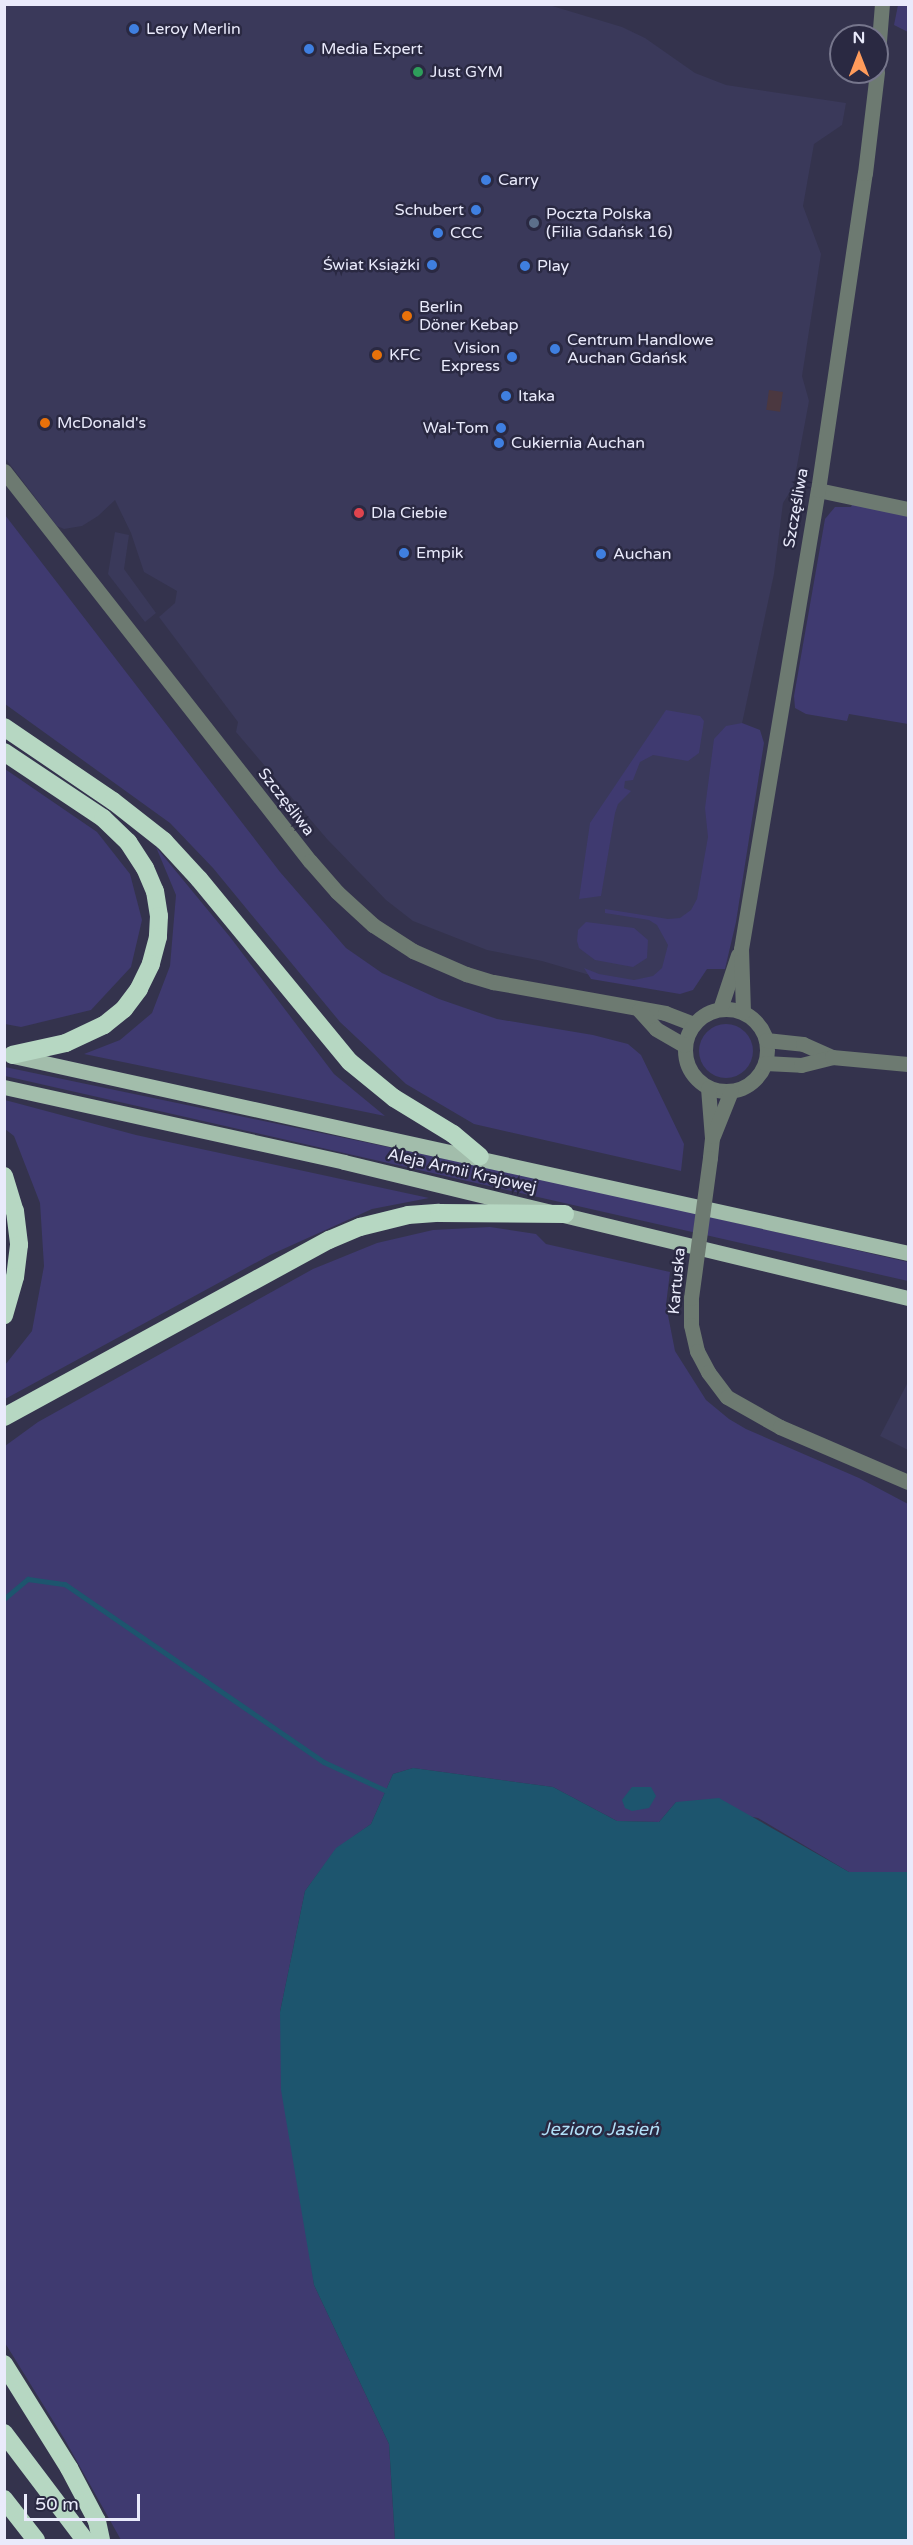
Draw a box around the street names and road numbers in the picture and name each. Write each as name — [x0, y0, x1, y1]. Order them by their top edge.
street label: Szczęśliwa — [780, 467, 812, 549]
street label: Szczęśliwa — [254, 764, 318, 840]
street label: Aleja Armii Krajowej — [386, 1145, 538, 1197]
street label: Kartuska — [665, 1247, 689, 1315]

